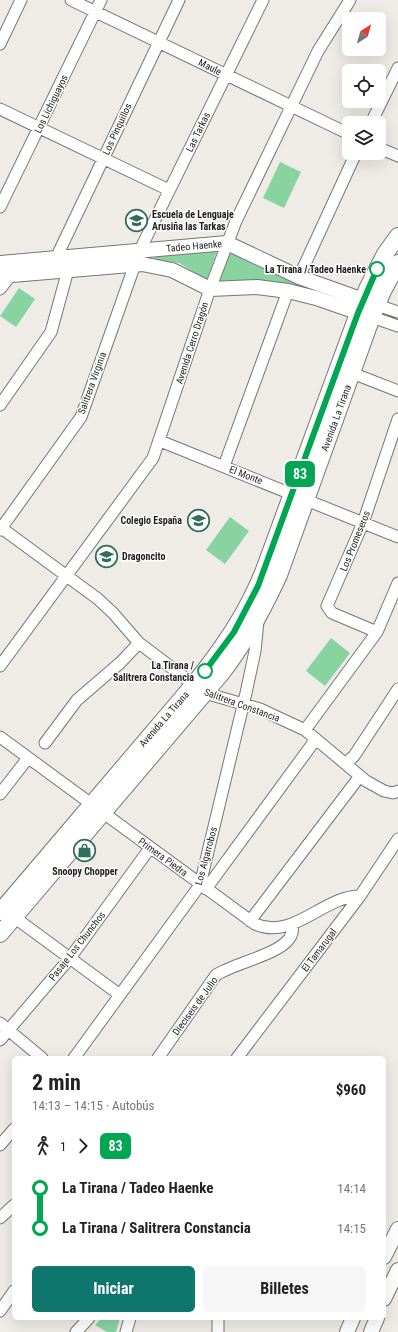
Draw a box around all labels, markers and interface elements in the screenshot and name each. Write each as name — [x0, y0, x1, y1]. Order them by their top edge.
north arrow — [342, 12, 386, 56]
map controls — [342, 12, 386, 160]
street label: Maule — [197, 57, 224, 77]
button: locate — [342, 64, 386, 108]
street label: Los Lichiguayos — [32, 73, 70, 135]
street label: Los Pinquillos — [100, 101, 134, 157]
street label: Las Tarkas — [184, 110, 212, 154]
button: layers — [342, 116, 386, 160]
school or university icon: Escuela de Lenguaje Arusiña las Tarkas — [124, 207, 150, 233]
place label: Escuela de Lenguaje Arusiña las Tarkas — [152, 209, 234, 232]
street label: Tadeo Haenke — [166, 238, 223, 254]
marker: La Tirana / Tadeo Haenke — [369, 261, 385, 277]
place label: La Tirana / Tadeo Haenke — [265, 264, 366, 275]
street label: Avenida Cerro Dragón — [174, 301, 210, 385]
street label: Salitrera Virginia — [76, 350, 108, 415]
street label: Avenida La Tirana — [319, 383, 353, 453]
line badge: 83 — [282, 461, 318, 487]
street label: El Monte — [228, 464, 264, 486]
text: 83 — [293, 466, 307, 482]
school or university icon: Colegio España — [185, 507, 211, 533]
street label: Los Promeseros — [338, 509, 372, 573]
place label: Colegio España — [120, 515, 182, 526]
school or university icon: Dragoncito — [94, 543, 120, 569]
place label: Dragoncito — [122, 551, 165, 562]
place label: La Tirana / Salitrera Constancia — [113, 660, 195, 683]
marker: La Tirana / Salitrera Constancia — [197, 663, 213, 679]
street label: Salitrera Constancia — [203, 686, 281, 724]
street label: Avenida La Tirana — [137, 689, 191, 749]
street label: Los Algarrobos — [193, 825, 219, 886]
street label: Primera Piedra — [136, 835, 190, 879]
shop icon: Snoopy Chopper — [72, 838, 98, 864]
place label: Snoopy Chopper — [52, 866, 118, 877]
street label: Pasaje Los Chunchos — [47, 909, 108, 983]
street label: El Tamarugal — [299, 926, 339, 974]
street label: Dieciseis de Julio — [170, 975, 220, 1037]
text: 2 min — [32, 1070, 81, 1095]
text: $960 — [336, 1081, 366, 1099]
text: 14:13 – 14:15 · Autobús — [32, 1098, 155, 1113]
icon: walk — [32, 1135, 54, 1157]
icon: forward — [72, 1135, 94, 1157]
text: 83 — [108, 1138, 123, 1154]
text: 1 — [60, 1139, 66, 1154]
text: La Tirana / Tadeo Haenke — [62, 1179, 213, 1197]
text: 14:14 — [337, 1181, 366, 1196]
text: La Tirana / Salitrera Constancia — [62, 1219, 251, 1237]
text: 14:15 — [337, 1221, 366, 1236]
button: Iniciar — [32, 1266, 195, 1312]
button: Billetes — [203, 1266, 366, 1312]

